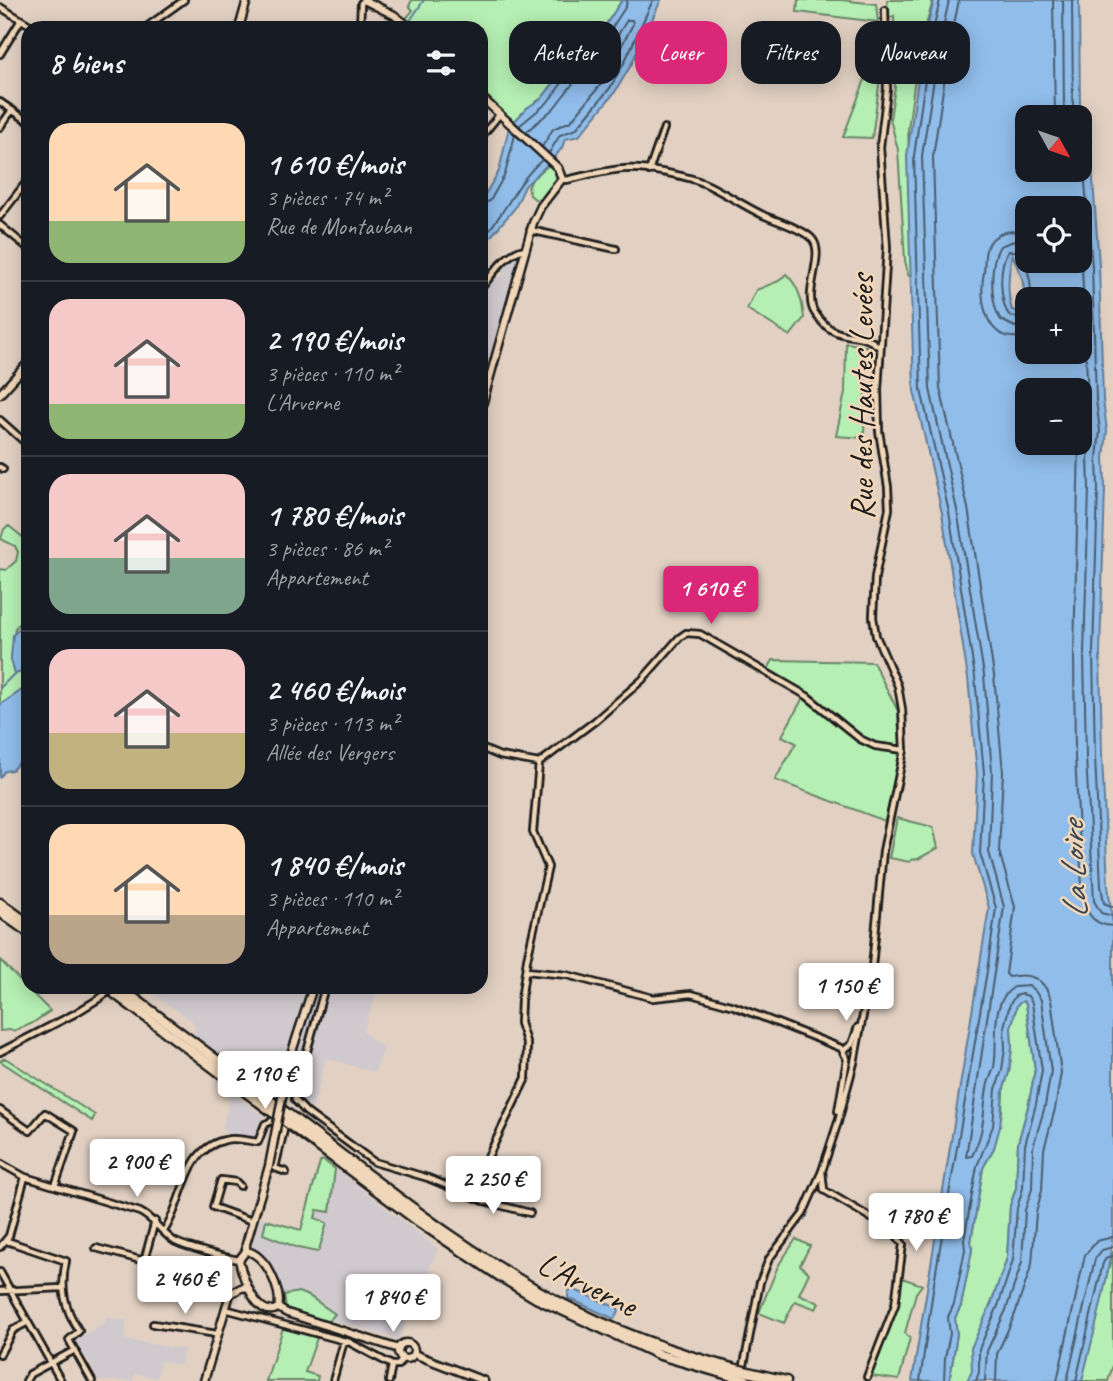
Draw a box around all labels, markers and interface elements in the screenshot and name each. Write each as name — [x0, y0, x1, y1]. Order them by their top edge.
chip: Acheter — [509, 21, 621, 84]
chip: Louer — [635, 21, 727, 84]
chip: Filtres — [741, 21, 841, 84]
chip: Nouveau — [855, 21, 970, 84]
text: 8 biens — [49, 44, 123, 82]
icon: filters — [422, 44, 460, 82]
north arrow — [1015, 105, 1092, 182]
map controls — [1015, 105, 1092, 455]
text: 1 610 €/mois — [266, 145, 403, 183]
icon: home — [105, 151, 189, 235]
text: 3 pièces · 74 m² — [266, 183, 388, 212]
button: locate — [1015, 196, 1092, 273]
text: Rue de Montauban — [266, 212, 412, 241]
street label: Rue des Hautes Levées — [841, 272, 883, 520]
button: + — [1015, 287, 1092, 364]
text: 2 190 €/mois — [266, 321, 402, 359]
icon: home — [105, 327, 189, 411]
text: 3 pièces · 110 m² — [266, 359, 398, 388]
button: − — [1015, 378, 1092, 455]
text: L'Arverne — [266, 388, 339, 417]
text: 1 780 €/mois — [266, 496, 403, 534]
icon: home — [105, 502, 189, 586]
text: 3 pièces · 86 m² — [266, 534, 388, 563]
text: Appartement — [266, 563, 368, 592]
pin: 1 610 € — [646, 566, 776, 626]
text: 1 610 € — [679, 574, 743, 603]
text: 2 460 €/mois — [266, 671, 403, 709]
icon: home — [105, 677, 189, 761]
text: 3 pièces · 113 m² — [266, 709, 398, 738]
text: Allée des Vergers — [266, 738, 394, 767]
water label: La Loire — [1049, 815, 1098, 919]
text: 1 840 €/mois — [266, 846, 403, 884]
icon: home — [105, 852, 189, 936]
text: 3 pièces · 110 m² — [266, 884, 398, 913]
text: Appartement — [266, 913, 368, 942]
pin: 1 150 € — [781, 964, 911, 1023]
text: 1 150 € — [815, 971, 877, 1000]
pin: 2 190 € — [200, 1052, 330, 1111]
text: 2 190 € — [234, 1059, 296, 1088]
pin: 2 900 € — [72, 1140, 202, 1199]
text: 2 900 € — [106, 1147, 168, 1176]
pin: 2 250 € — [428, 1156, 558, 1216]
text: 2 250 € — [462, 1164, 524, 1193]
pin: 1 780 € — [851, 1194, 981, 1253]
text: 1 780 € — [885, 1201, 947, 1230]
street label: L'Arverne — [531, 1242, 646, 1327]
pin: 2 460 € — [120, 1256, 250, 1316]
text: 2 460 € — [153, 1264, 217, 1293]
pin: 1 840 € — [328, 1274, 458, 1334]
text: 1 840 € — [362, 1282, 424, 1311]

